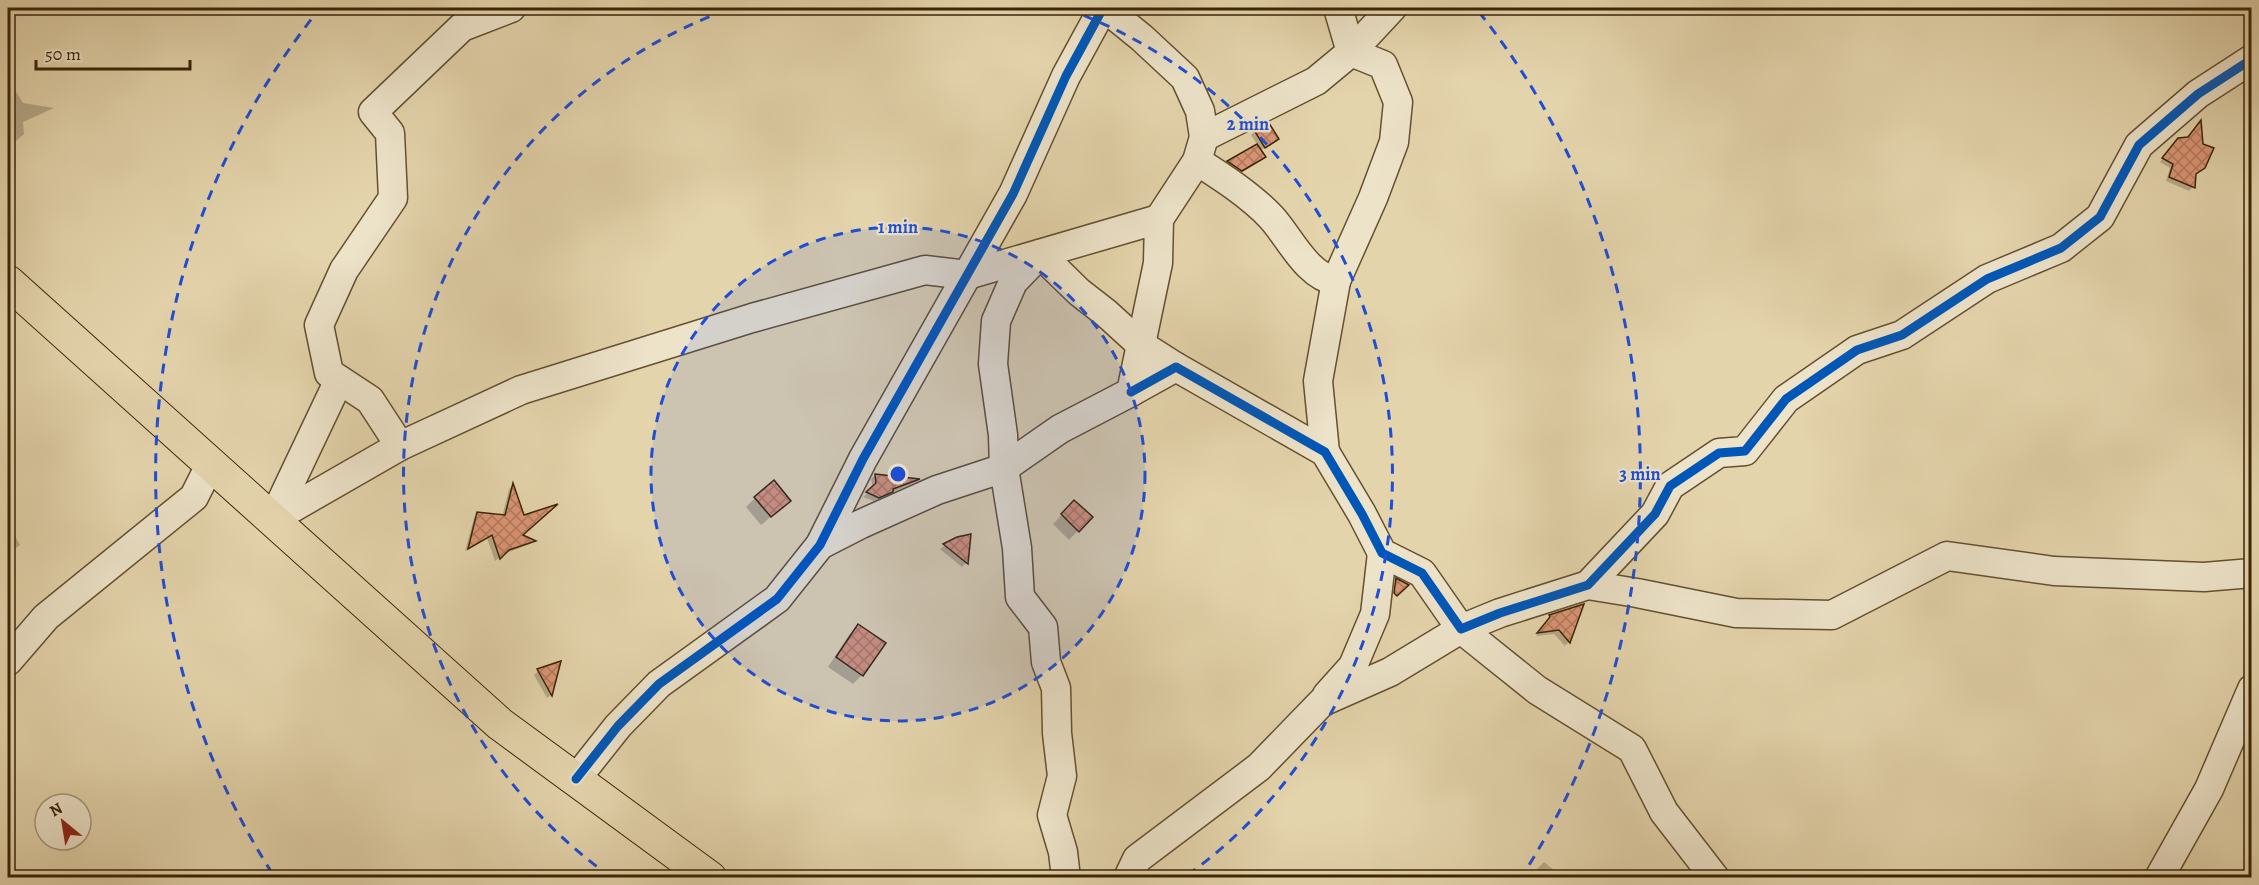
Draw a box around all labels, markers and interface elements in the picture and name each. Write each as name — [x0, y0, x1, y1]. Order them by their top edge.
scale bar — [36, 33, 190, 71]
text: 50 m — [45, 42, 81, 66]
text: 2 min — [1227, 112, 1269, 136]
text: 1 min — [878, 215, 918, 239]
text: 3 min — [1619, 462, 1661, 486]
centre of rings — [888, 464, 908, 484]
north arrow — [33, 792, 93, 852]
text: N — [45, 797, 67, 822]

